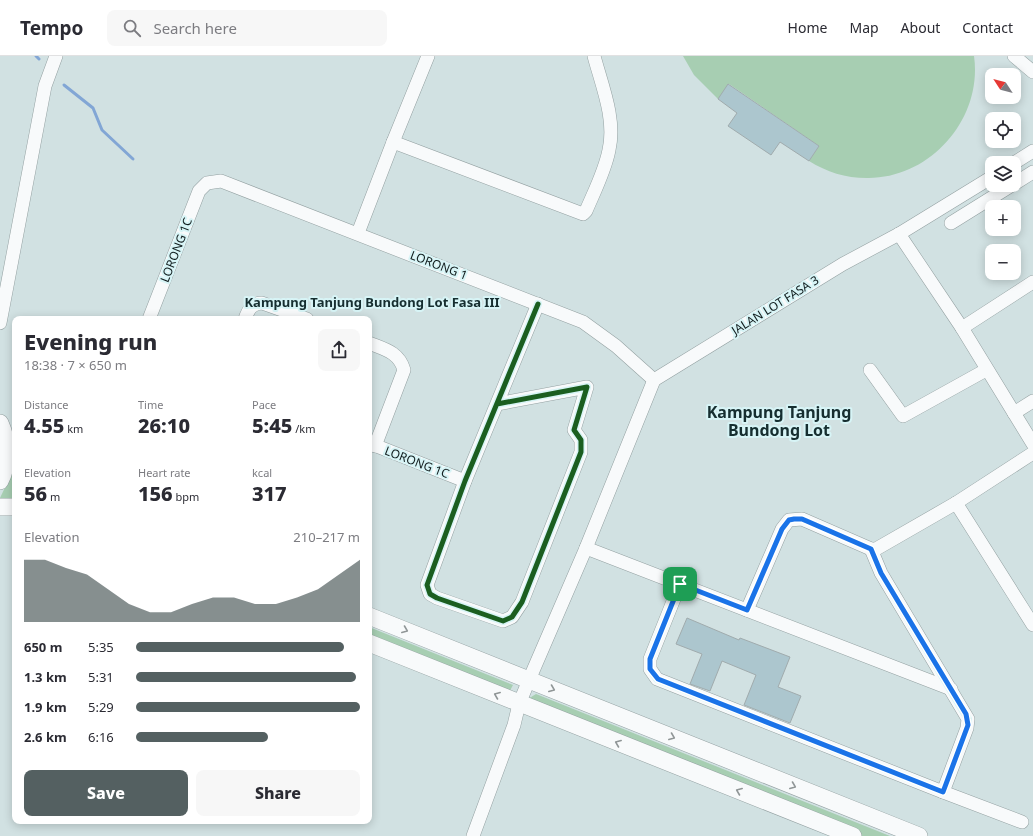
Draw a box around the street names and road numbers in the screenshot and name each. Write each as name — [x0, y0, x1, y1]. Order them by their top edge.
street label: LORONG 1C — [156, 215, 196, 285]
street label: LORONG 1 — [408, 246, 470, 284]
street label: JALAN LOT FASA 3 — [727, 271, 822, 339]
street label: LORONG 1C — [382, 442, 452, 482]

